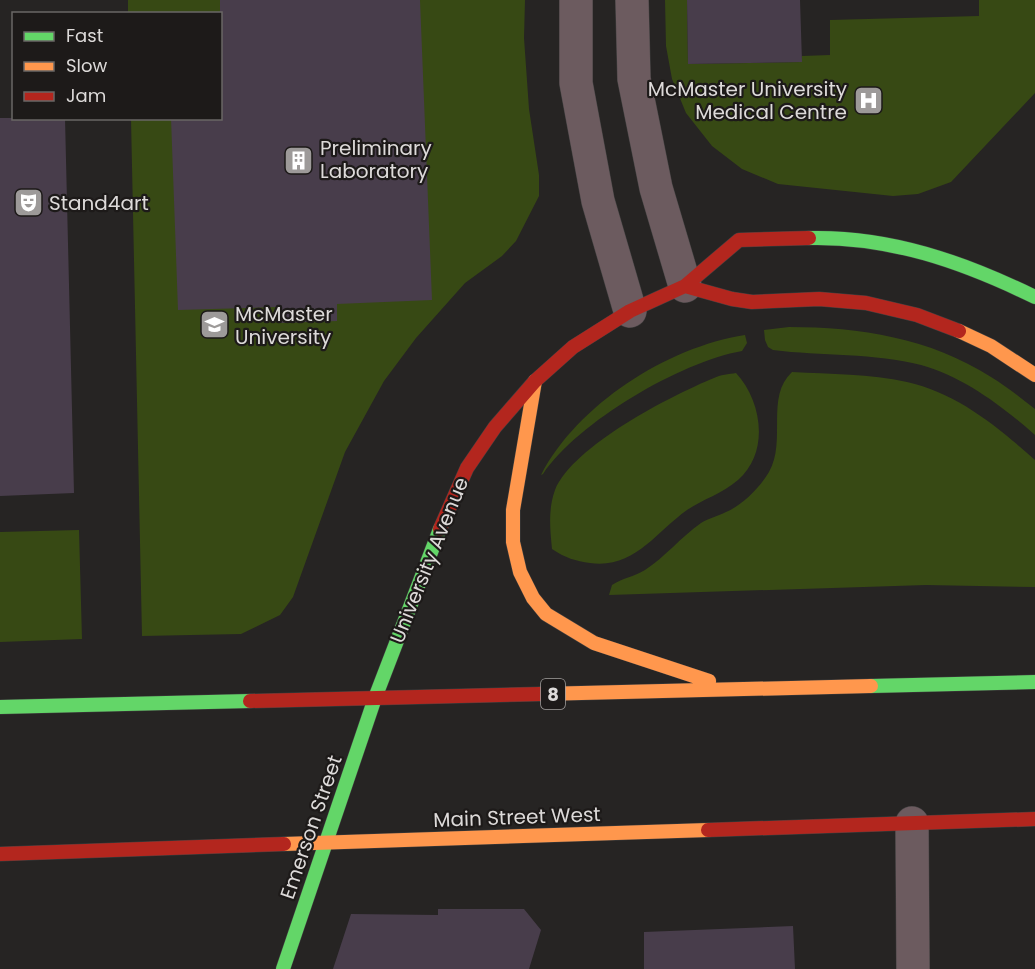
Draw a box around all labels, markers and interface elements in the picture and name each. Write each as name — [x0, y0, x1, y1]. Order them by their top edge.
legend — [12, 12, 222, 120]
text: Fast — [66, 23, 103, 48]
text: Slow — [66, 53, 108, 78]
place label: McMaster University Medical Centre — [648, 75, 847, 126]
text: Jam — [66, 83, 106, 108]
hospital icon: McMaster University Medical Centre — [852, 84, 884, 116]
place label: Preliminary Laboratory — [320, 134, 432, 185]
building icon: Preliminary Laboratory — [283, 144, 315, 176]
theatre icon: Stand4art — [12, 187, 44, 219]
place label: Stand4art — [49, 189, 149, 217]
place label: McMaster University — [235, 300, 333, 351]
school or university icon: McMaster University — [198, 309, 230, 341]
street label: University Avenue — [383, 473, 475, 647]
road number: 8 — [541, 679, 565, 709]
street label: Emerson Street — [273, 751, 349, 903]
street label: Main Street West — [433, 800, 601, 834]

